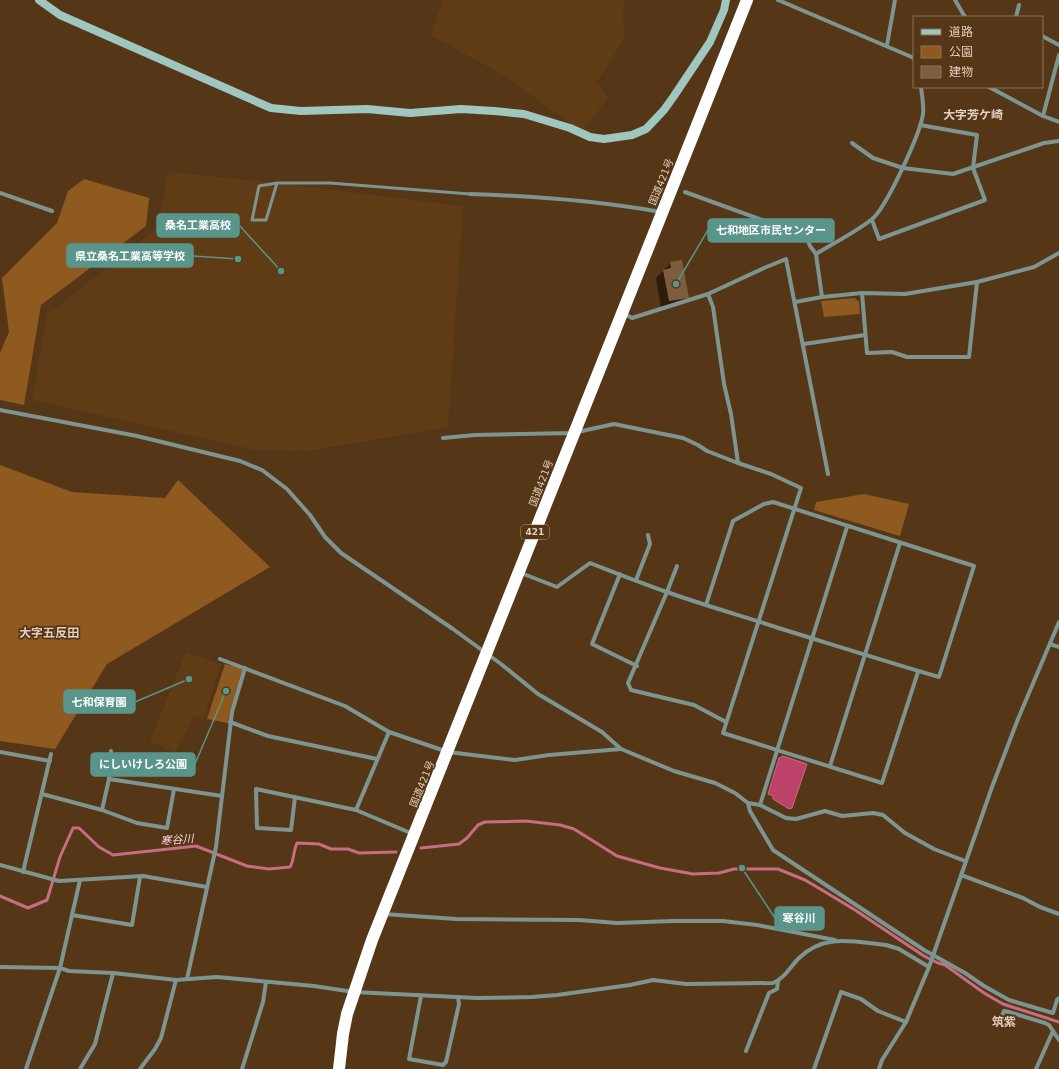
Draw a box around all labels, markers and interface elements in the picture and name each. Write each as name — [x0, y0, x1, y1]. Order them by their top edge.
legend — [913, 16, 1043, 88]
text: 道路 — [949, 25, 973, 39]
text: 公園 — [949, 45, 973, 59]
text: 建物 — [949, 65, 973, 79]
district label: 大字芳ケ崎 — [943, 108, 1003, 122]
street label: 国道421号 — [647, 157, 675, 207]
callout: 桑名工業高校 — [157, 214, 239, 237]
text: 桑名工業高校 — [165, 219, 231, 232]
callout: 七和地区市民センター — [708, 219, 834, 242]
text: 七和地区市民センター — [716, 224, 826, 237]
callout: 県立桑名工業高等学校 — [67, 244, 193, 267]
text: 県立桑名工業高等学校 — [75, 250, 185, 263]
street label: 国道421号 — [527, 458, 555, 508]
road number: 421 — [521, 525, 549, 539]
district label: 大字五反田 — [19, 626, 79, 640]
callout: 七和保育園 — [64, 690, 135, 713]
text: 七和保育園 — [72, 696, 127, 709]
callout: にしいけしろ公園 — [91, 753, 195, 776]
text: にしいけしろ公園 — [99, 758, 187, 771]
street label: 国道421号 — [408, 759, 436, 809]
water label: 寒谷川 — [160, 832, 195, 848]
callout: 寒谷川 — [775, 907, 824, 930]
text: 寒谷川 — [783, 912, 816, 925]
district label: 筑紫 — [992, 1015, 1016, 1029]

